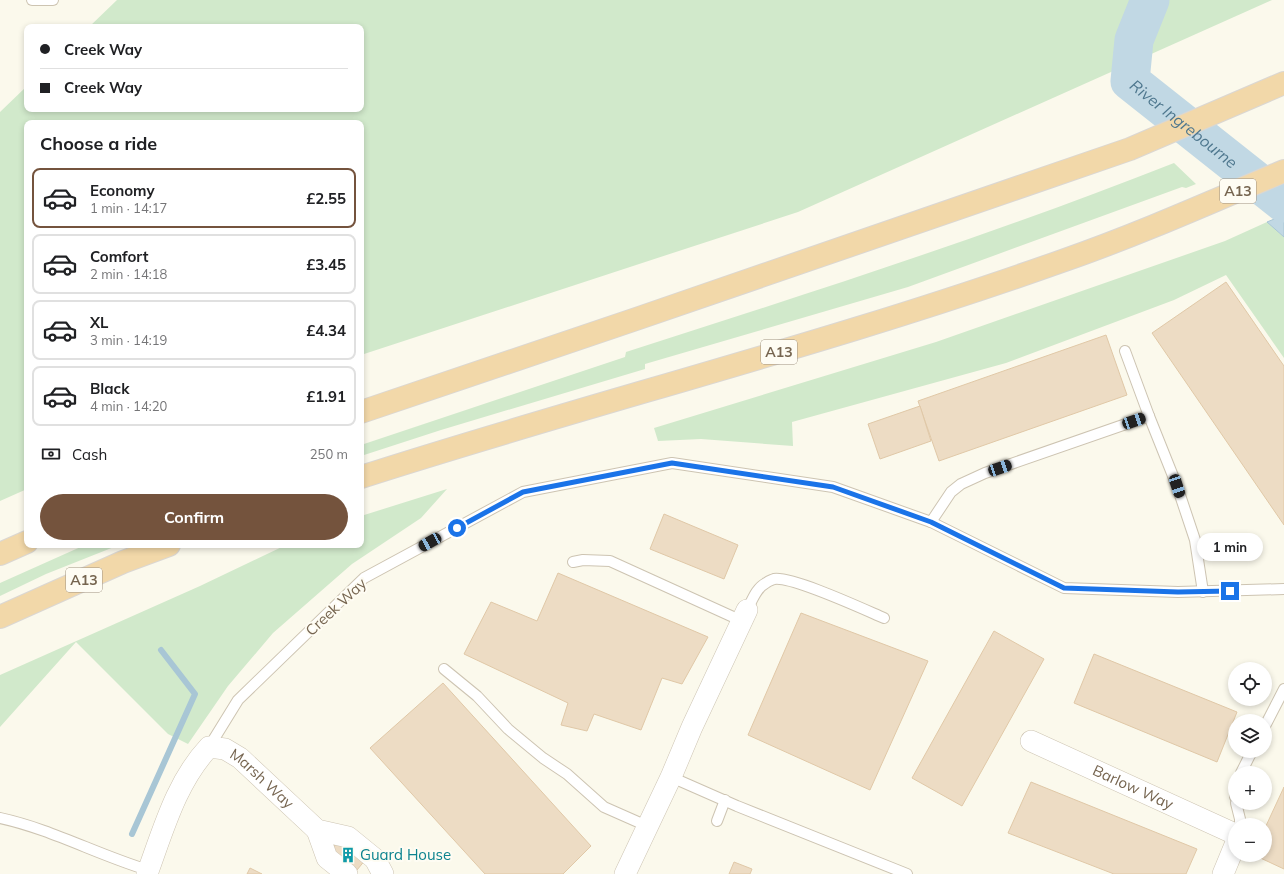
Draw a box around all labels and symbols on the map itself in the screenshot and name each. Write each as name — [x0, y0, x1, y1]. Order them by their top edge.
water label: River Ingrebourne — [1126, 75, 1242, 173]
road number: A13 — [1220, 179, 1256, 203]
road number: A13 — [761, 340, 797, 364]
car — [1121, 411, 1147, 431]
car — [987, 458, 1013, 478]
car — [1168, 473, 1186, 499]
route start — [448, 519, 466, 537]
car — [417, 531, 443, 553]
callout: 1 min — [1197, 533, 1263, 561]
road number: A13 — [66, 568, 102, 592]
street label: Creek Way — [301, 574, 370, 640]
route end — [1221, 582, 1239, 600]
street label: Marsh Way — [227, 744, 298, 812]
street label: Barlow Way — [1090, 760, 1176, 814]
place label: Guard House — [360, 845, 451, 864]
building icon: Guard House — [339, 846, 357, 864]

